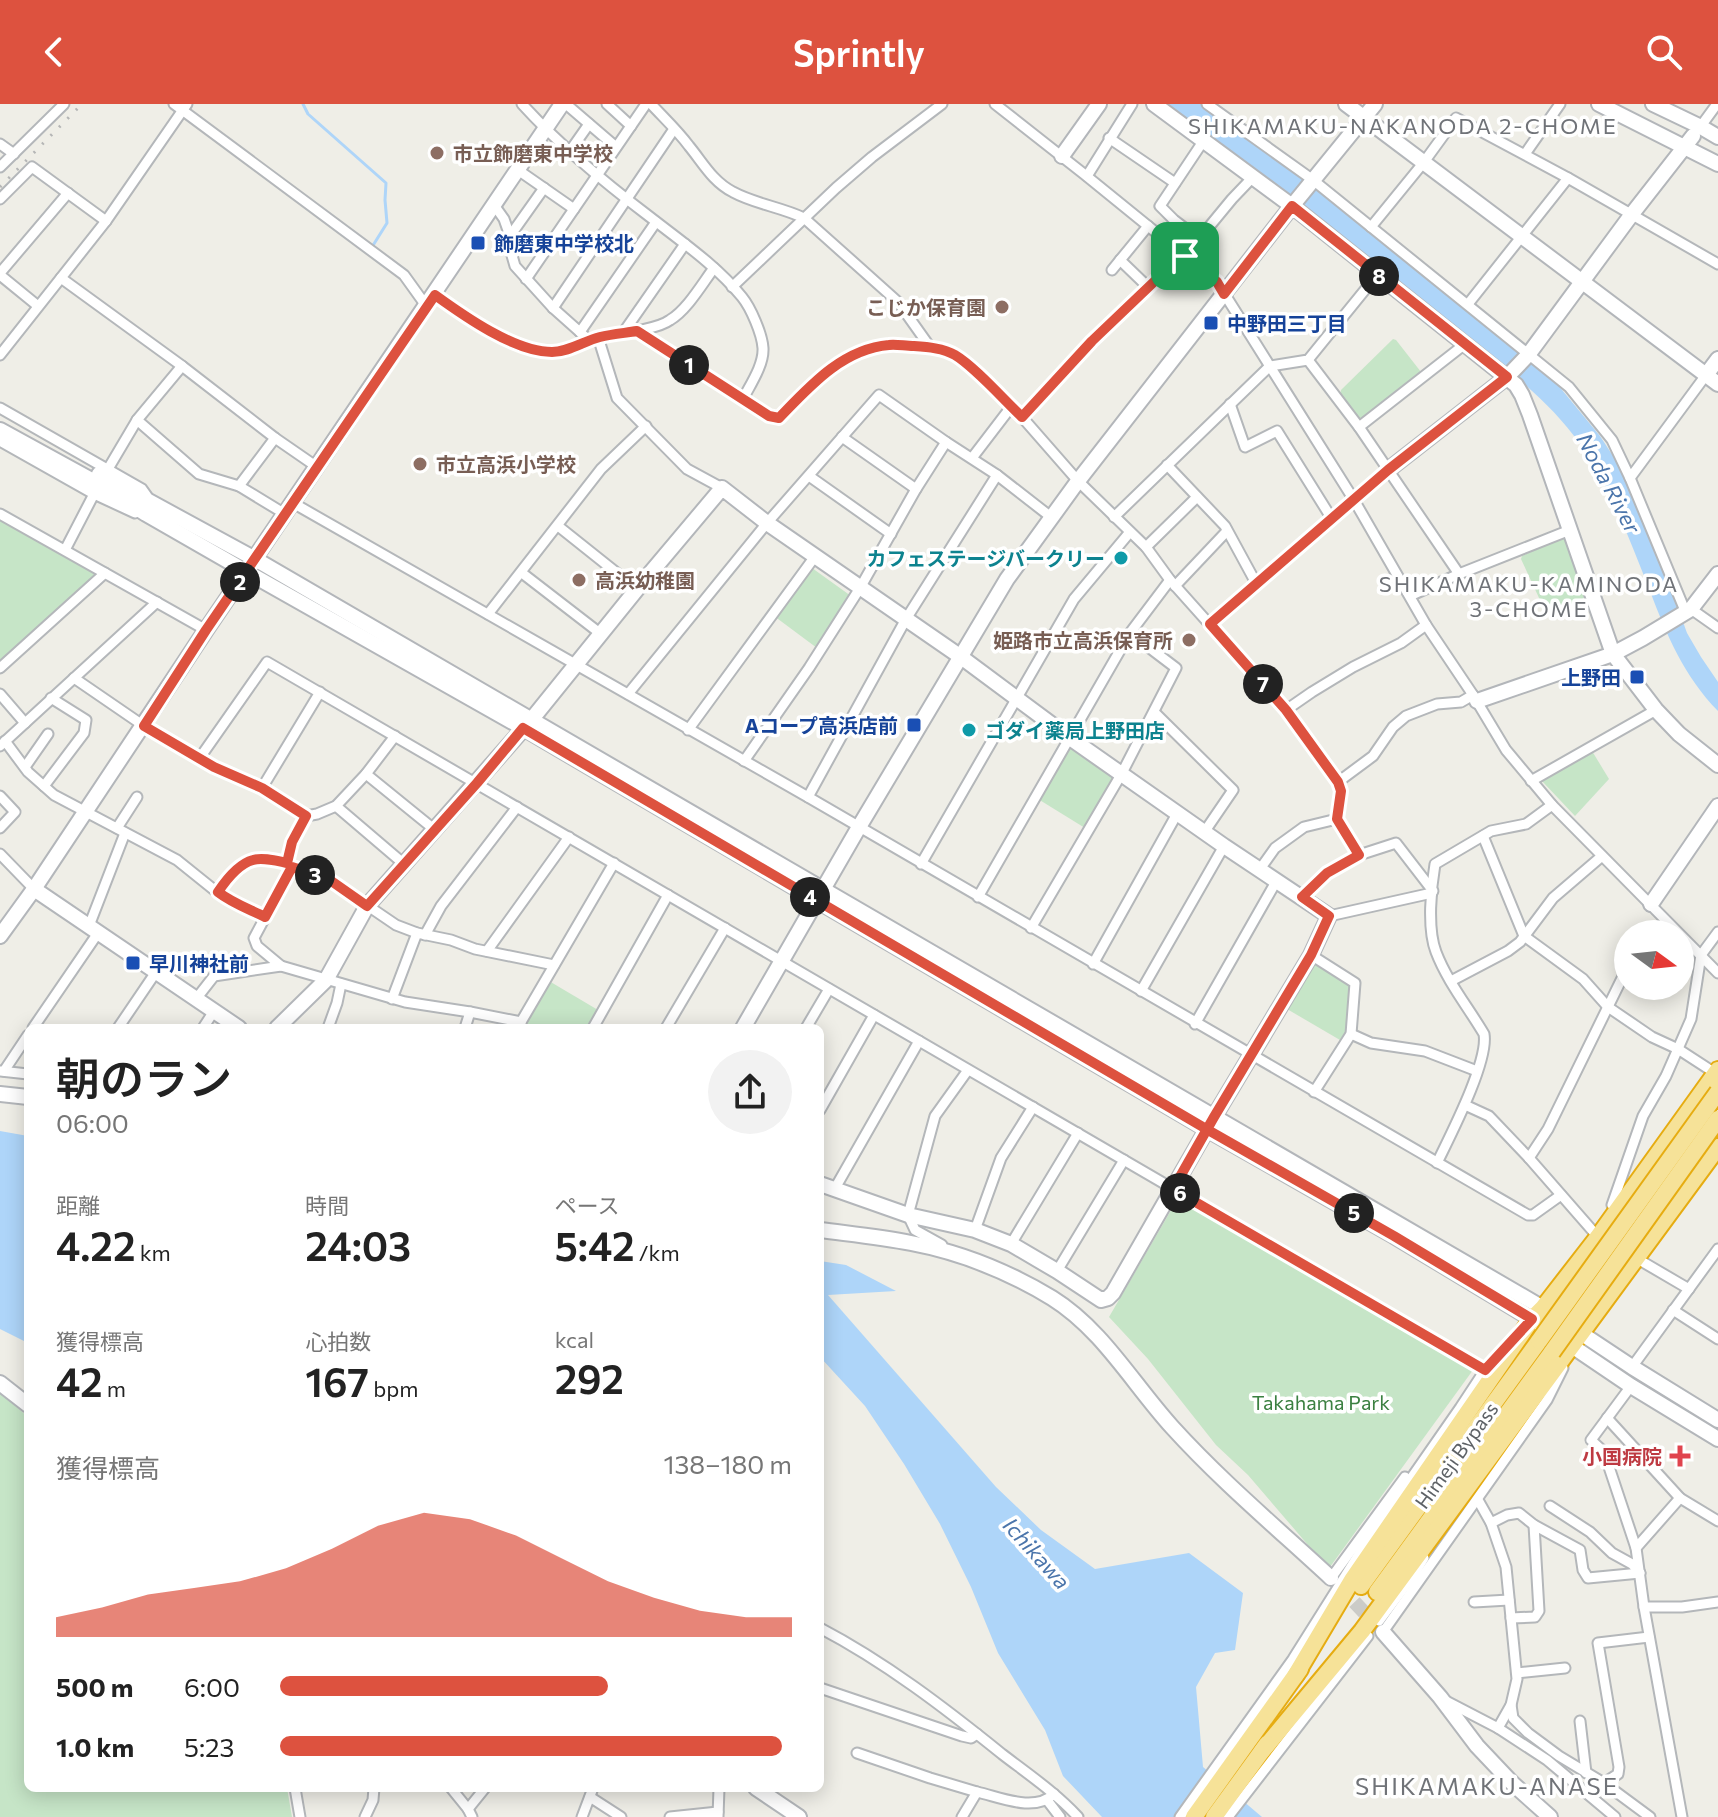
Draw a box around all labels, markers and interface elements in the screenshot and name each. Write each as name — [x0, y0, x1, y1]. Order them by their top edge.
icon: back — [32, 30, 76, 74]
text: Sprintly — [793, 30, 925, 74]
icon: search — [1642, 30, 1686, 74]
district label: SHIKAMAKU-NAKANODA 2-CHOME — [1188, 112, 1618, 139]
place label: 市立飾磨東中学校 — [453, 141, 613, 165]
marker: 市立飾磨東中学校 — [428, 144, 446, 162]
pin — [1151, 222, 1219, 290]
place label: 飾磨東中学校北 — [494, 231, 634, 255]
marker: 飾磨東中学校北 — [469, 234, 487, 252]
icon: arrive — [1163, 234, 1207, 278]
pin: 8 — [1359, 256, 1399, 296]
text: 8 — [1372, 262, 1386, 289]
place label: こじか保育園 — [866, 295, 986, 319]
marker: こじか保育園 — [993, 298, 1011, 316]
place label: 中野田三丁目 — [1227, 311, 1347, 335]
marker: 中野田三丁目 — [1202, 314, 1220, 332]
pin: 1 — [669, 345, 709, 385]
text: 1 — [684, 351, 694, 378]
water label: Noda River — [1571, 428, 1647, 539]
place label: 市立高浜小学校 — [436, 452, 576, 476]
marker: 市立高浜小学校 — [411, 455, 429, 473]
place label: カフェステージバークリー — [867, 546, 1105, 570]
marker: カフェステージバークリー — [1112, 549, 1130, 567]
pin: 2 — [220, 562, 260, 602]
text: 2 — [234, 568, 246, 595]
place label: 高浜幼稚園 — [595, 568, 695, 592]
district label: SHIKAMAKU-KAMINODA 3-CHOME — [1379, 570, 1679, 622]
marker: 高浜幼稚園 — [570, 571, 588, 589]
place label: 姫路市立高浜保育所 — [993, 628, 1173, 652]
marker: 姫路市立高浜保育所 — [1180, 631, 1198, 649]
pin: 7 — [1243, 664, 1283, 704]
place label: 上野田 — [1561, 665, 1621, 689]
marker: 上野田 — [1628, 668, 1646, 686]
text: 7 — [1257, 670, 1269, 697]
place label: Aコープ高浜店前 — [745, 713, 898, 737]
marker: Aコープ高浜店前 — [905, 716, 923, 734]
place label: ゴダイ薬局上野田店 — [985, 718, 1165, 742]
marker: ゴダイ薬局上野田店 — [960, 721, 978, 739]
pin: 3 — [295, 855, 335, 895]
text: 3 — [309, 861, 321, 888]
pin: 4 — [790, 877, 830, 917]
text: 4 — [803, 883, 817, 910]
north arrow — [1614, 920, 1694, 1000]
map controls — [1614, 920, 1694, 1000]
place label: 早川神社前 — [149, 951, 249, 975]
marker: 早川神社前 — [124, 954, 142, 972]
text: 朝のラン — [56, 1050, 232, 1104]
button: share — [708, 1050, 792, 1134]
text: 06:00 — [56, 1107, 129, 1138]
pin: 6 — [1160, 1173, 1200, 1213]
text: 6 — [1173, 1179, 1187, 1206]
text: 距離 — [56, 1192, 100, 1219]
text: 時間 — [305, 1192, 349, 1219]
text: ペース — [555, 1192, 620, 1219]
pin: 5 — [1334, 1193, 1374, 1233]
text: 5 — [1348, 1199, 1360, 1226]
text: 4.22 — [56, 1220, 135, 1269]
text: 24:03 — [305, 1220, 411, 1269]
text: 5:42 — [555, 1220, 635, 1269]
text: km — [135, 1239, 171, 1266]
text: /km — [635, 1239, 680, 1266]
text: kcal — [555, 1326, 594, 1353]
text: 獲得標高 — [56, 1328, 144, 1355]
text: 心拍数 — [305, 1328, 371, 1355]
text: 292 — [555, 1353, 624, 1402]
text: 42 — [56, 1356, 103, 1405]
text: 167 — [305, 1356, 369, 1405]
text: m — [103, 1375, 126, 1402]
text: bpm — [369, 1375, 418, 1402]
park label: Takahama Park — [1252, 1390, 1390, 1414]
street label: Himeji Bypass — [1409, 1397, 1503, 1513]
place label: 小国病院 — [1582, 1444, 1662, 1468]
marker: 小国病院 — [1669, 1445, 1691, 1467]
text: 138–180 m — [663, 1448, 792, 1479]
text: 獲得標高 — [56, 1452, 160, 1483]
water label: Ichikawa — [998, 1512, 1076, 1594]
text: 500 m — [56, 1671, 133, 1702]
text: 6:00 — [184, 1671, 240, 1702]
text: 1.0 km — [56, 1731, 134, 1762]
text: 5:23 — [184, 1731, 234, 1762]
district label: SHIKAMAKU-ANASE — [1355, 1771, 1619, 1800]

